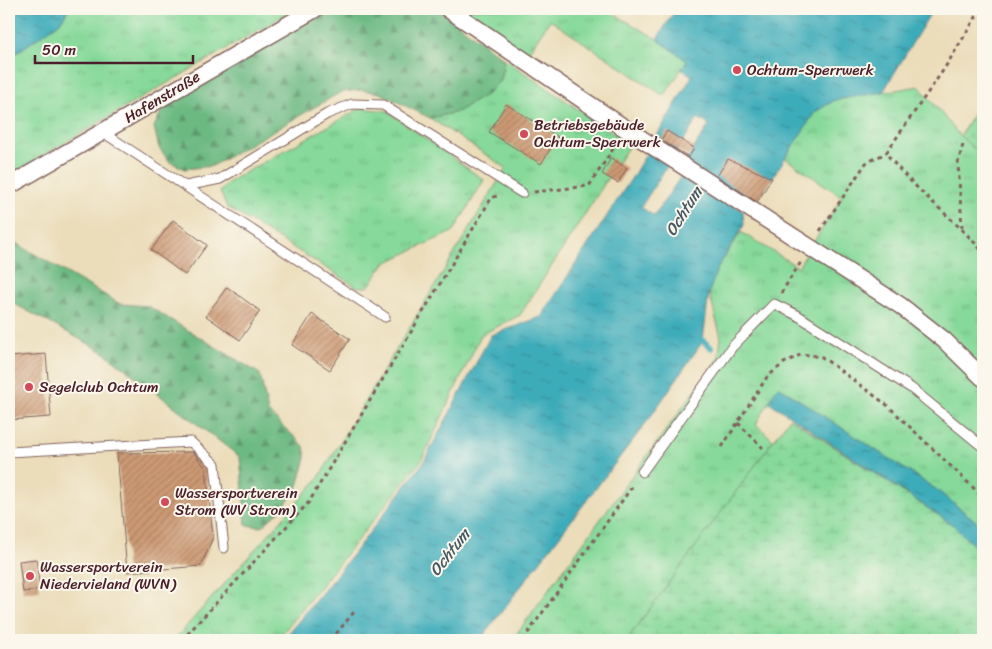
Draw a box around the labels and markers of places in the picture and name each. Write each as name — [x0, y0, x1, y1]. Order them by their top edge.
place label: Ochtum-Sperrwerk — [747, 57, 875, 83]
marker: Ochtum-Sperrwerk — [731, 64, 743, 76]
place label: Betriebsgebäude Ochtum-Sperrwerk — [534, 112, 662, 155]
marker: Betriebsgebäude Ochtum-Sperrwerk — [518, 128, 530, 140]
place label: Segelclub Ochtum — [39, 374, 159, 400]
marker: Segelclub Ochtum — [23, 381, 35, 393]
place label: Wassersportverein Strom (WV Strom) — [175, 480, 297, 523]
marker: Wassersportverein Strom (WV Strom) — [159, 496, 171, 508]
place label: Wassersportverein Niedervieland (WVN) — [40, 554, 176, 597]
marker: Wassersportverein Niedervieland (WVN) — [24, 570, 36, 582]

